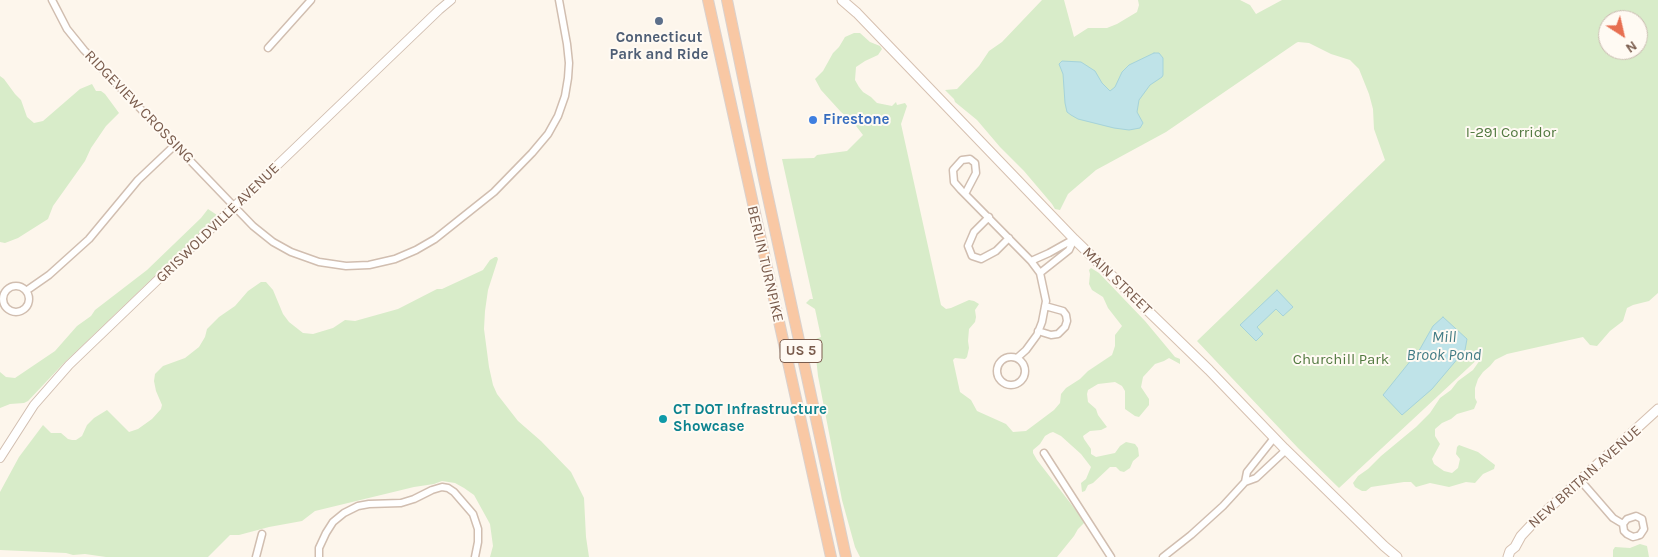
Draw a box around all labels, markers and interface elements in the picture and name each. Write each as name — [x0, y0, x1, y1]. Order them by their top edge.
north arrow — [1598, 10, 1648, 60]
marker: Connecticut Park and Ride — [653, 15, 665, 27]
place label: Connecticut Park and Ride — [610, 29, 708, 64]
text: N — [1622, 37, 1640, 57]
street label: RIDGEVIEW CROSSING — [81, 47, 197, 167]
place label: Firestone — [823, 111, 890, 129]
marker: Firestone — [807, 114, 819, 126]
park label: I-291 Corridor — [1466, 124, 1556, 142]
street label: GRISWOLDVILLE AVENUE — [153, 159, 283, 287]
street label: BERLIN TURNPIKE — [743, 204, 787, 324]
street label: MAIN STREET — [1079, 243, 1155, 319]
water label: Mill Brook Pond — [1407, 327, 1481, 365]
road number: US 5 — [780, 340, 822, 362]
park label: Churchill Park — [1293, 351, 1389, 369]
place label: CT DOT Infrastructure Showcase — [673, 401, 827, 436]
marker: CT DOT Infrastructure Showcase — [657, 413, 669, 425]
street label: NEW BRITAIN AVENUE — [1525, 422, 1645, 532]

